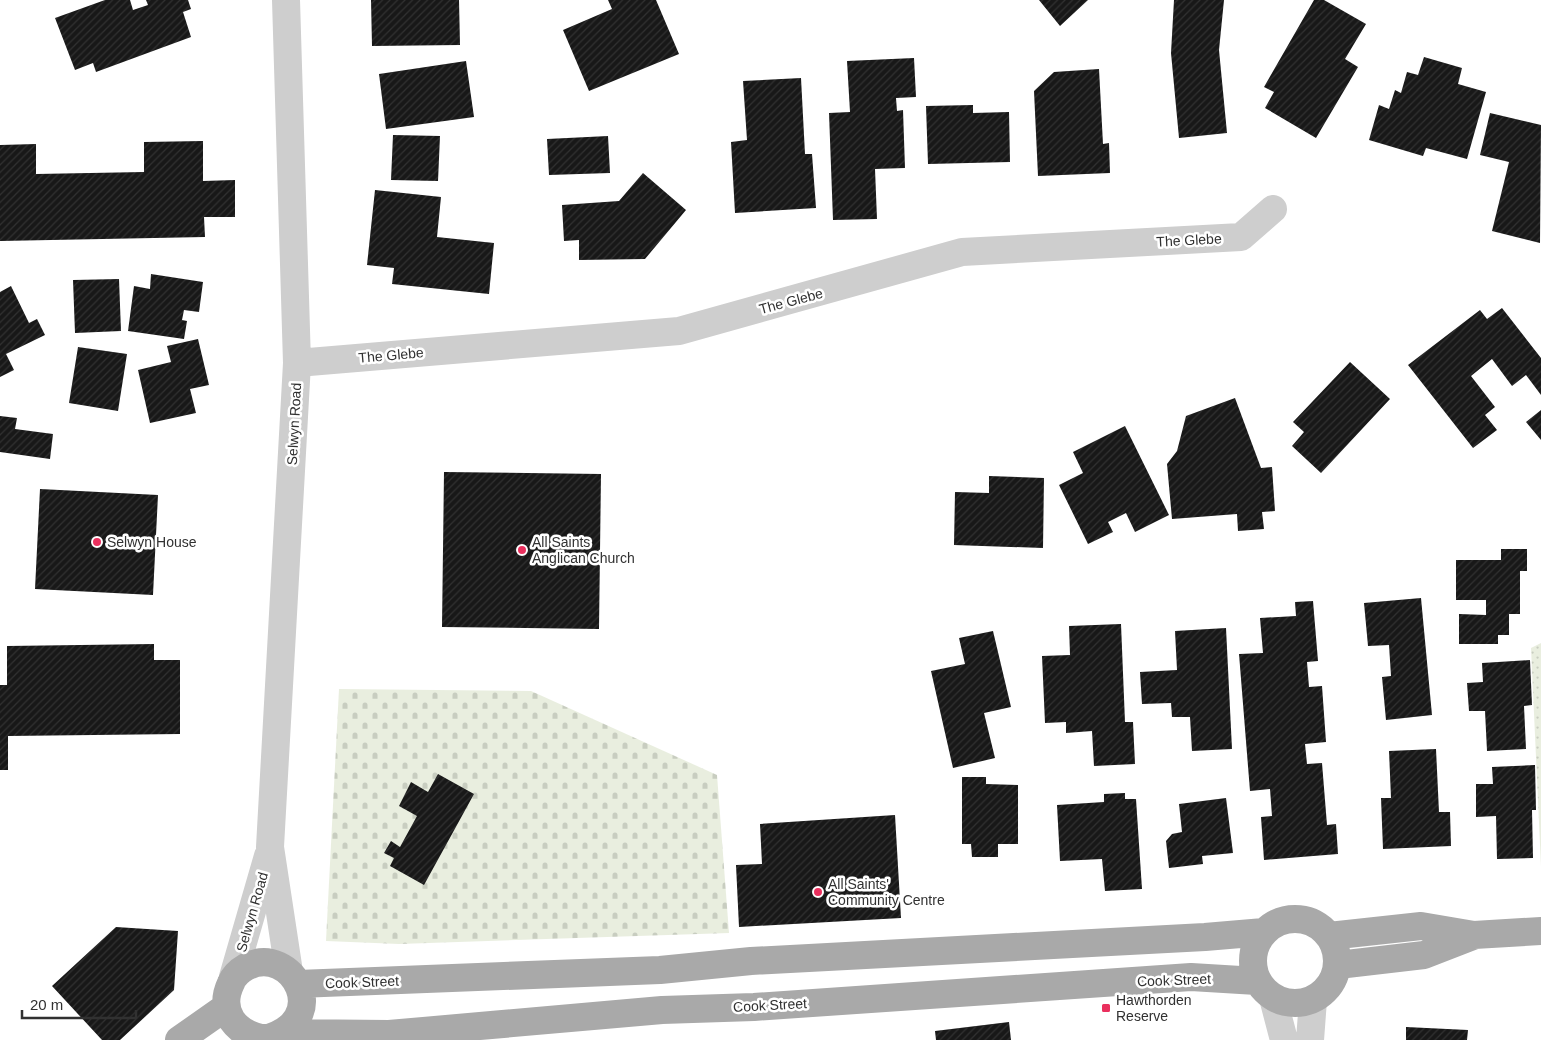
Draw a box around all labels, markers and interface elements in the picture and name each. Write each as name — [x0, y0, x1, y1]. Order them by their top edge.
street label: The Glebe — [1156, 230, 1222, 250]
street label: The Glebe — [757, 285, 825, 317]
street label: The Glebe — [358, 344, 424, 366]
street label: Selwyn Road — [284, 382, 304, 466]
place label: Selwyn House — [107, 534, 197, 550]
place label: All Saints Anglican Church — [532, 534, 635, 566]
marker: Selwyn House — [91, 536, 103, 548]
marker: All Saints Anglican Church — [516, 544, 528, 556]
street label: Selwyn Road — [233, 870, 271, 954]
place label: All Saints' Community Centre — [828, 876, 945, 908]
marker: All Saints' Community Centre — [812, 886, 824, 898]
street label: Cook Street — [1137, 971, 1211, 989]
street label: Cook Street — [325, 973, 399, 991]
scale bar — [22, 988, 136, 1020]
place label: Hawthorden Reserve — [1116, 992, 1192, 1024]
street label: Cook Street — [733, 995, 807, 1015]
text: 20 m — [30, 996, 63, 1013]
marker: Hawthorden Reserve — [1100, 1002, 1112, 1014]

